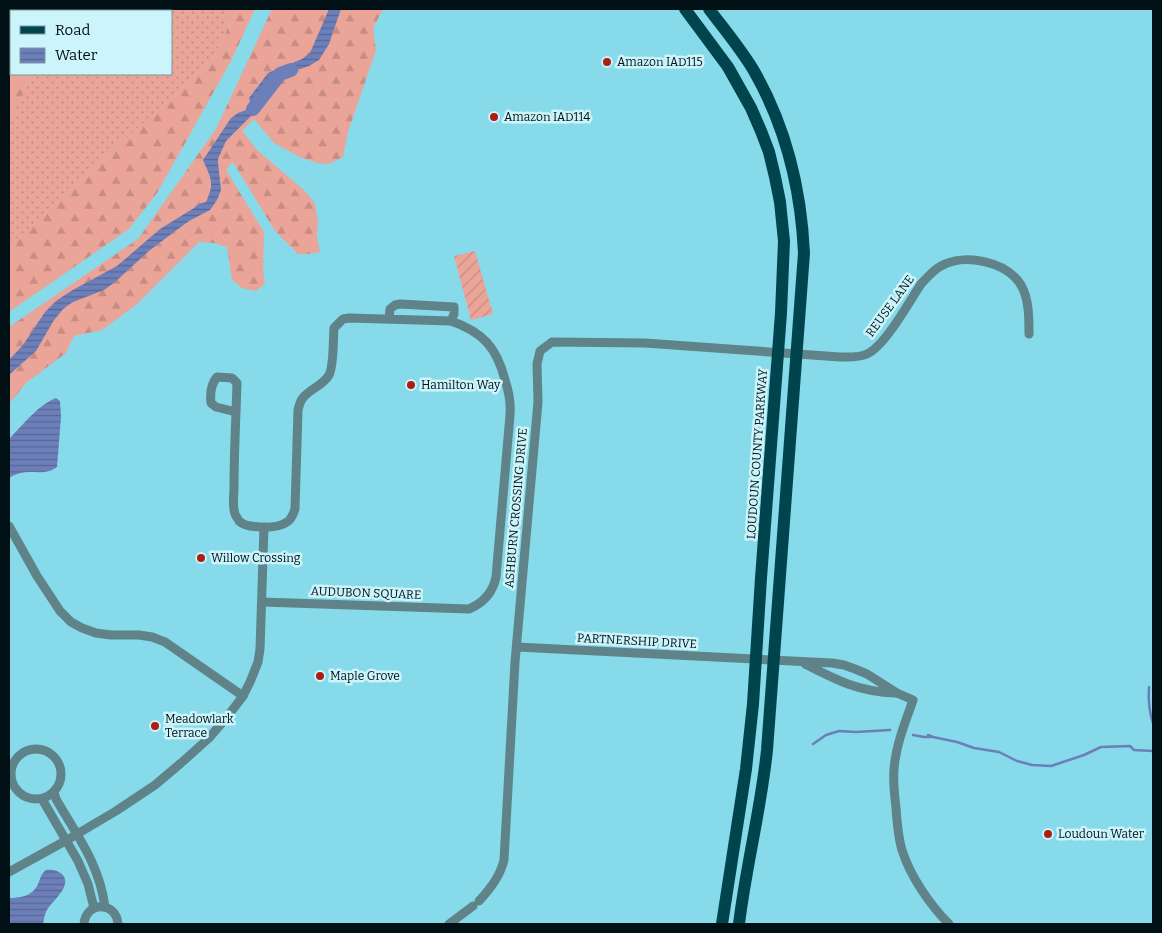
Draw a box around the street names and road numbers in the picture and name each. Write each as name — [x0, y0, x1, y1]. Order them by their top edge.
street label: REUSE LANE — [863, 272, 917, 340]
street label: LOUDOUN COUNTY PARKWAY — [744, 368, 770, 540]
street label: ASHBURN CROSSING DRIVE — [502, 427, 530, 589]
street label: AUDUBON SQUARE — [310, 584, 422, 602]
street label: PARTNERSHIP DRIVE — [577, 631, 697, 651]

